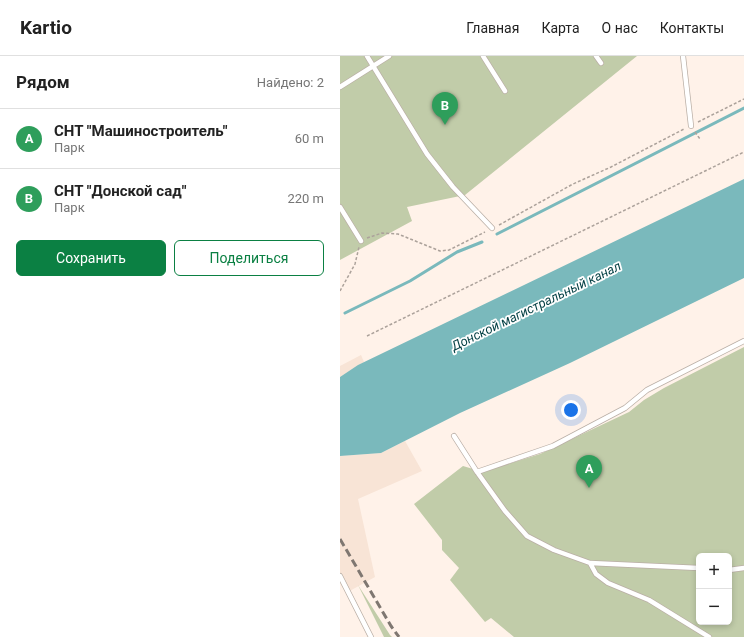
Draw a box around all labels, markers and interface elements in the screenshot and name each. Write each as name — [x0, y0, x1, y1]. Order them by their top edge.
text: Kartio — [20, 16, 72, 39]
text: Главная — [466, 20, 519, 36]
text: Карта — [541, 20, 580, 36]
text: О нас — [602, 20, 638, 36]
text: Контакты — [660, 20, 724, 36]
text: Рядом — [16, 72, 70, 92]
text: Найдено: 2 — [257, 75, 324, 90]
pin: B — [432, 92, 458, 125]
text: СНТ "Машиностроитель" — [54, 122, 227, 140]
text: A — [25, 131, 33, 146]
text: 60 m — [295, 131, 324, 146]
text: Парк — [54, 140, 85, 155]
text: СНТ "Донской сад" — [54, 182, 186, 200]
text: B — [25, 191, 33, 206]
text: 220 m — [287, 191, 324, 206]
text: Парк — [54, 200, 85, 215]
button: Сохранить — [16, 240, 166, 276]
button: Поделиться — [174, 240, 324, 276]
water label: Донской магистральный канал — [448, 258, 623, 354]
your location — [561, 400, 581, 420]
pin: A — [576, 455, 602, 488]
map controls — [696, 553, 732, 625]
button: + — [696, 553, 732, 589]
button: − — [696, 589, 732, 625]

